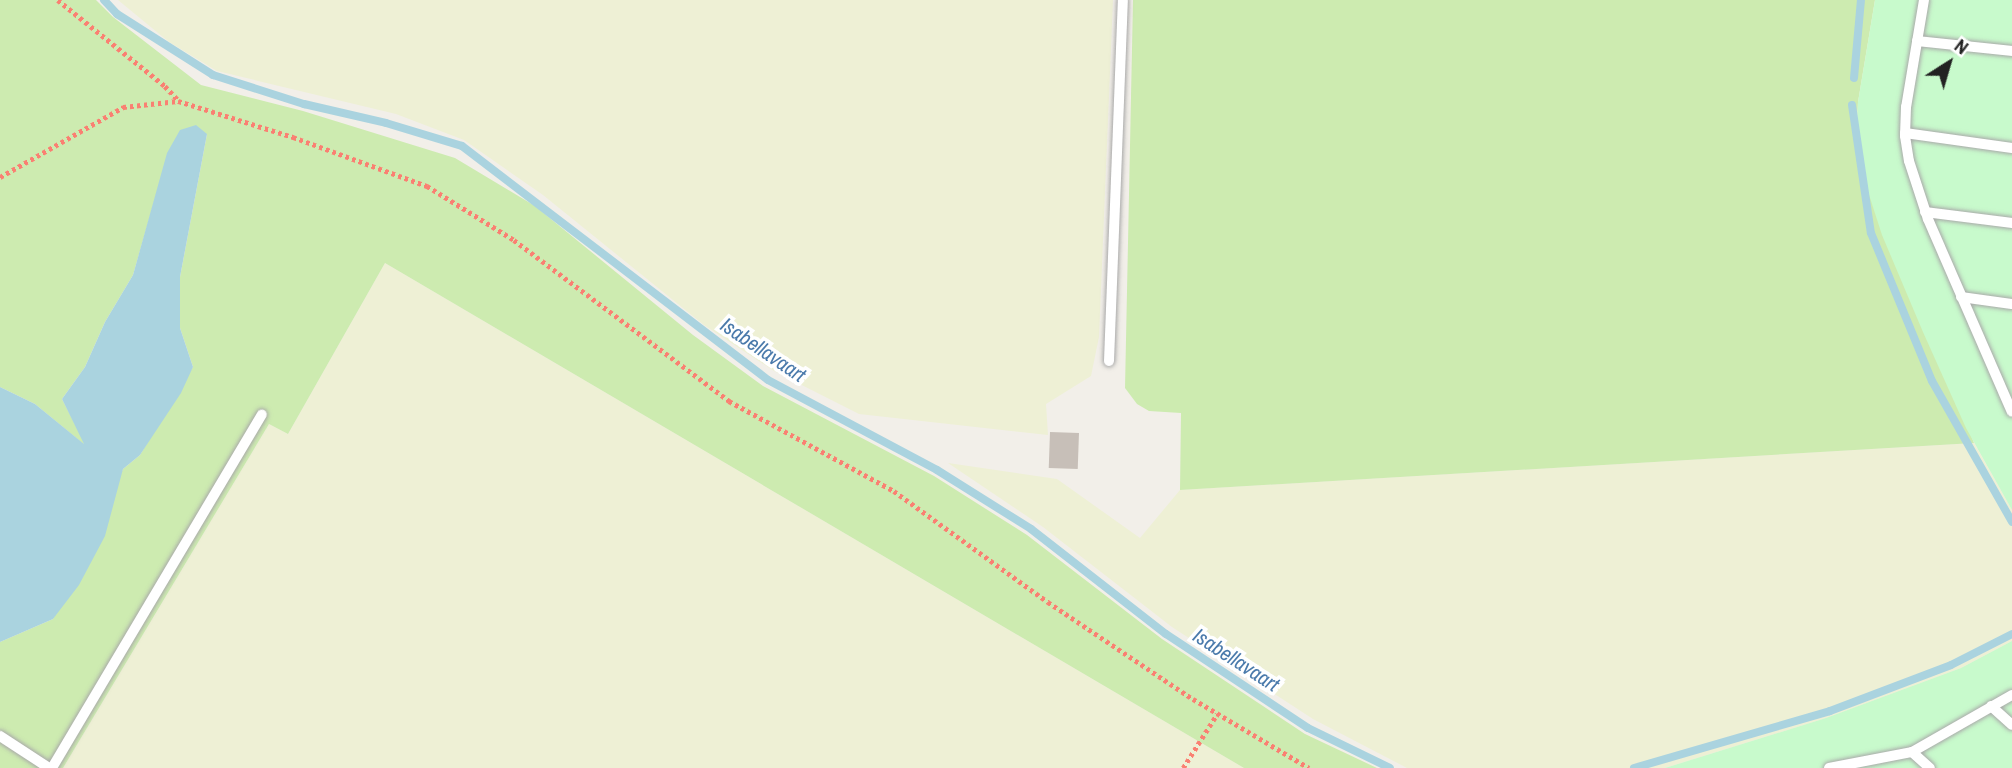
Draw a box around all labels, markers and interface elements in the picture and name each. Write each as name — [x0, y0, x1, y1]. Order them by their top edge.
north arrow — [1914, 28, 1984, 98]
text: N — [1949, 32, 1974, 60]
water label: Isabellavaart — [715, 312, 811, 388]
water label: Isabellavaart — [1188, 623, 1284, 697]

